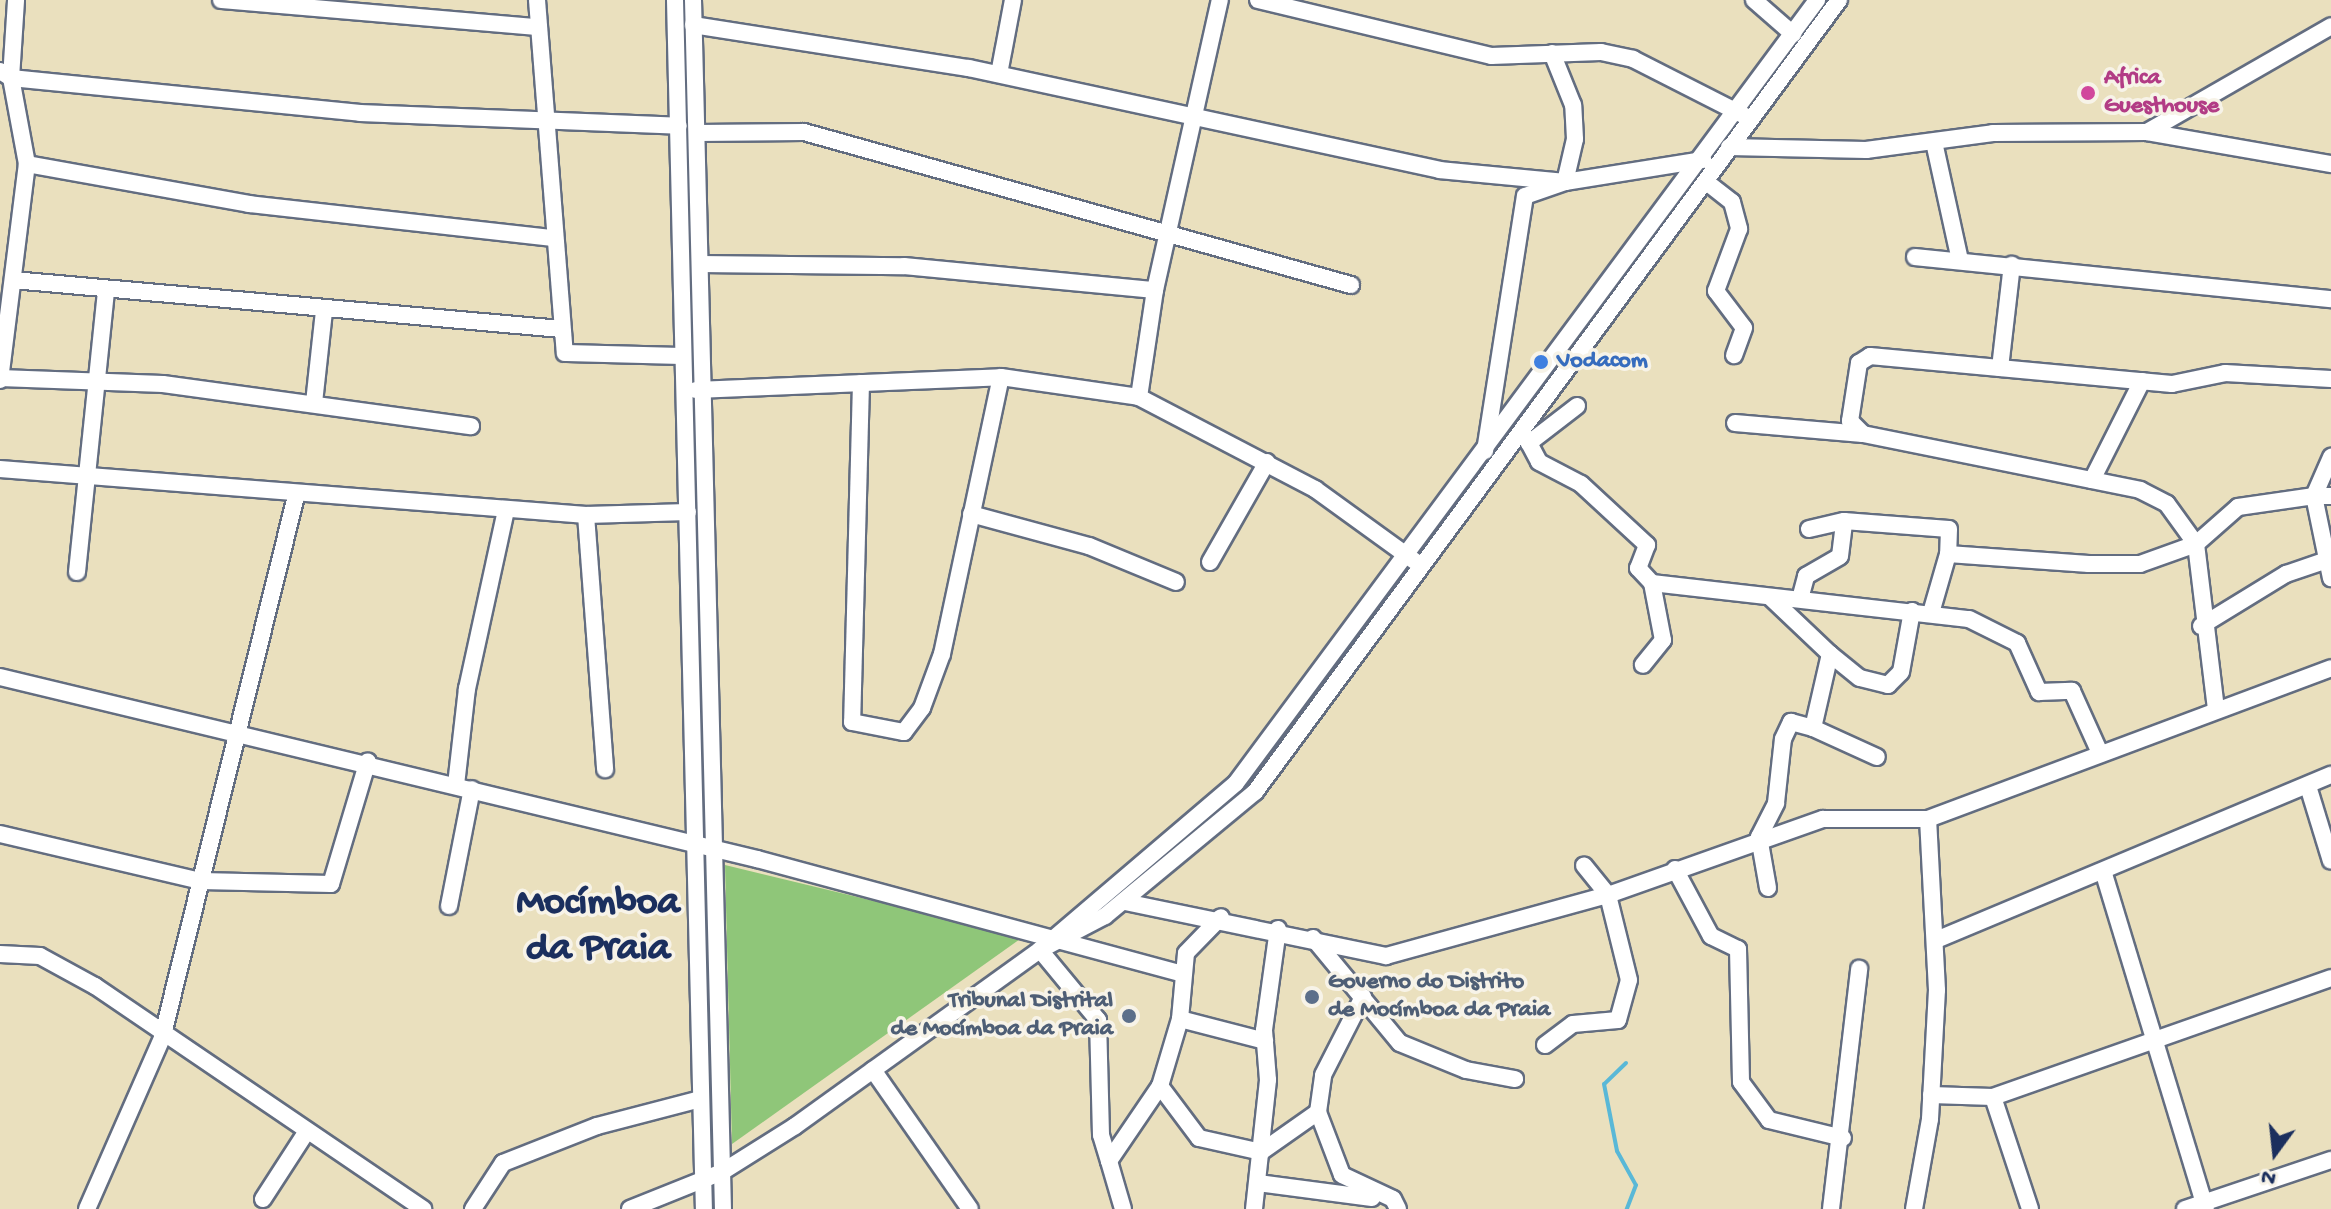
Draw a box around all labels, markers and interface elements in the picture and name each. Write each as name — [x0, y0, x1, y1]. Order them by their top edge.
place label: Africa Guesthouse — [2104, 65, 2219, 121]
marker: Africa Guesthouse — [2079, 84, 2097, 102]
place label: Vodacom — [1557, 348, 1648, 376]
marker: Vodacom — [1532, 353, 1550, 371]
district label: Mocímboa da Praia — [516, 880, 680, 974]
place label: Governo do Distrito de Mocímboa da Praia — [1328, 969, 1550, 1025]
place label: Tribunal Distrital de Mocímboa da Praia — [891, 988, 1113, 1044]
marker: Governo do Distrito de Mocímboa da Praia — [1303, 988, 1321, 1006]
marker: Tribunal Distrital de Mocímboa da Praia — [1120, 1007, 1138, 1025]
north arrow — [2235, 1113, 2315, 1193]
text: N — [2258, 1162, 2279, 1191]

